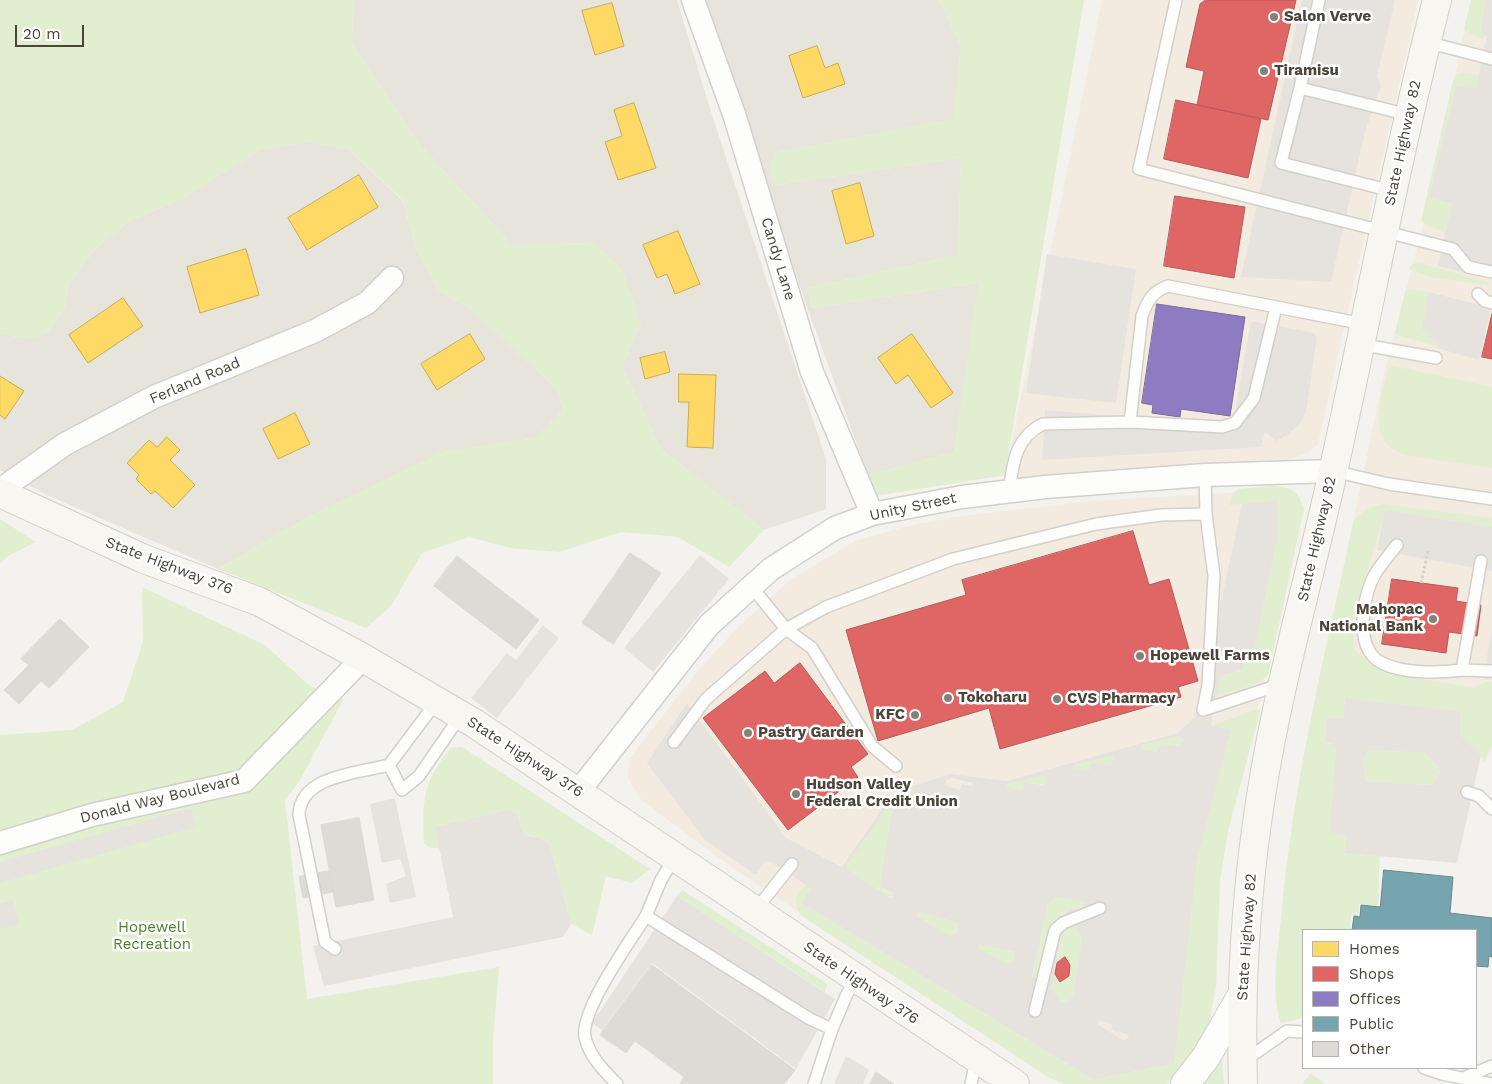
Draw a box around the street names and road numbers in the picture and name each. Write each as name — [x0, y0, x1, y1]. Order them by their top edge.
street label: State Highway 82 — [1381, 79, 1425, 207]
street label: Candy Lane — [757, 215, 799, 303]
street label: Ferland Road — [147, 354, 243, 408]
street label: State Highway 82 — [1294, 475, 1340, 603]
street label: Unity Street — [868, 489, 958, 525]
street label: State Highway 376 — [103, 533, 235, 599]
street label: State Highway 376 — [464, 713, 586, 801]
street label: Donald Way Boulevard — [78, 770, 242, 828]
street label: State Highway 82 — [1234, 873, 1260, 1001]
street label: State Highway 376 — [800, 938, 922, 1028]

